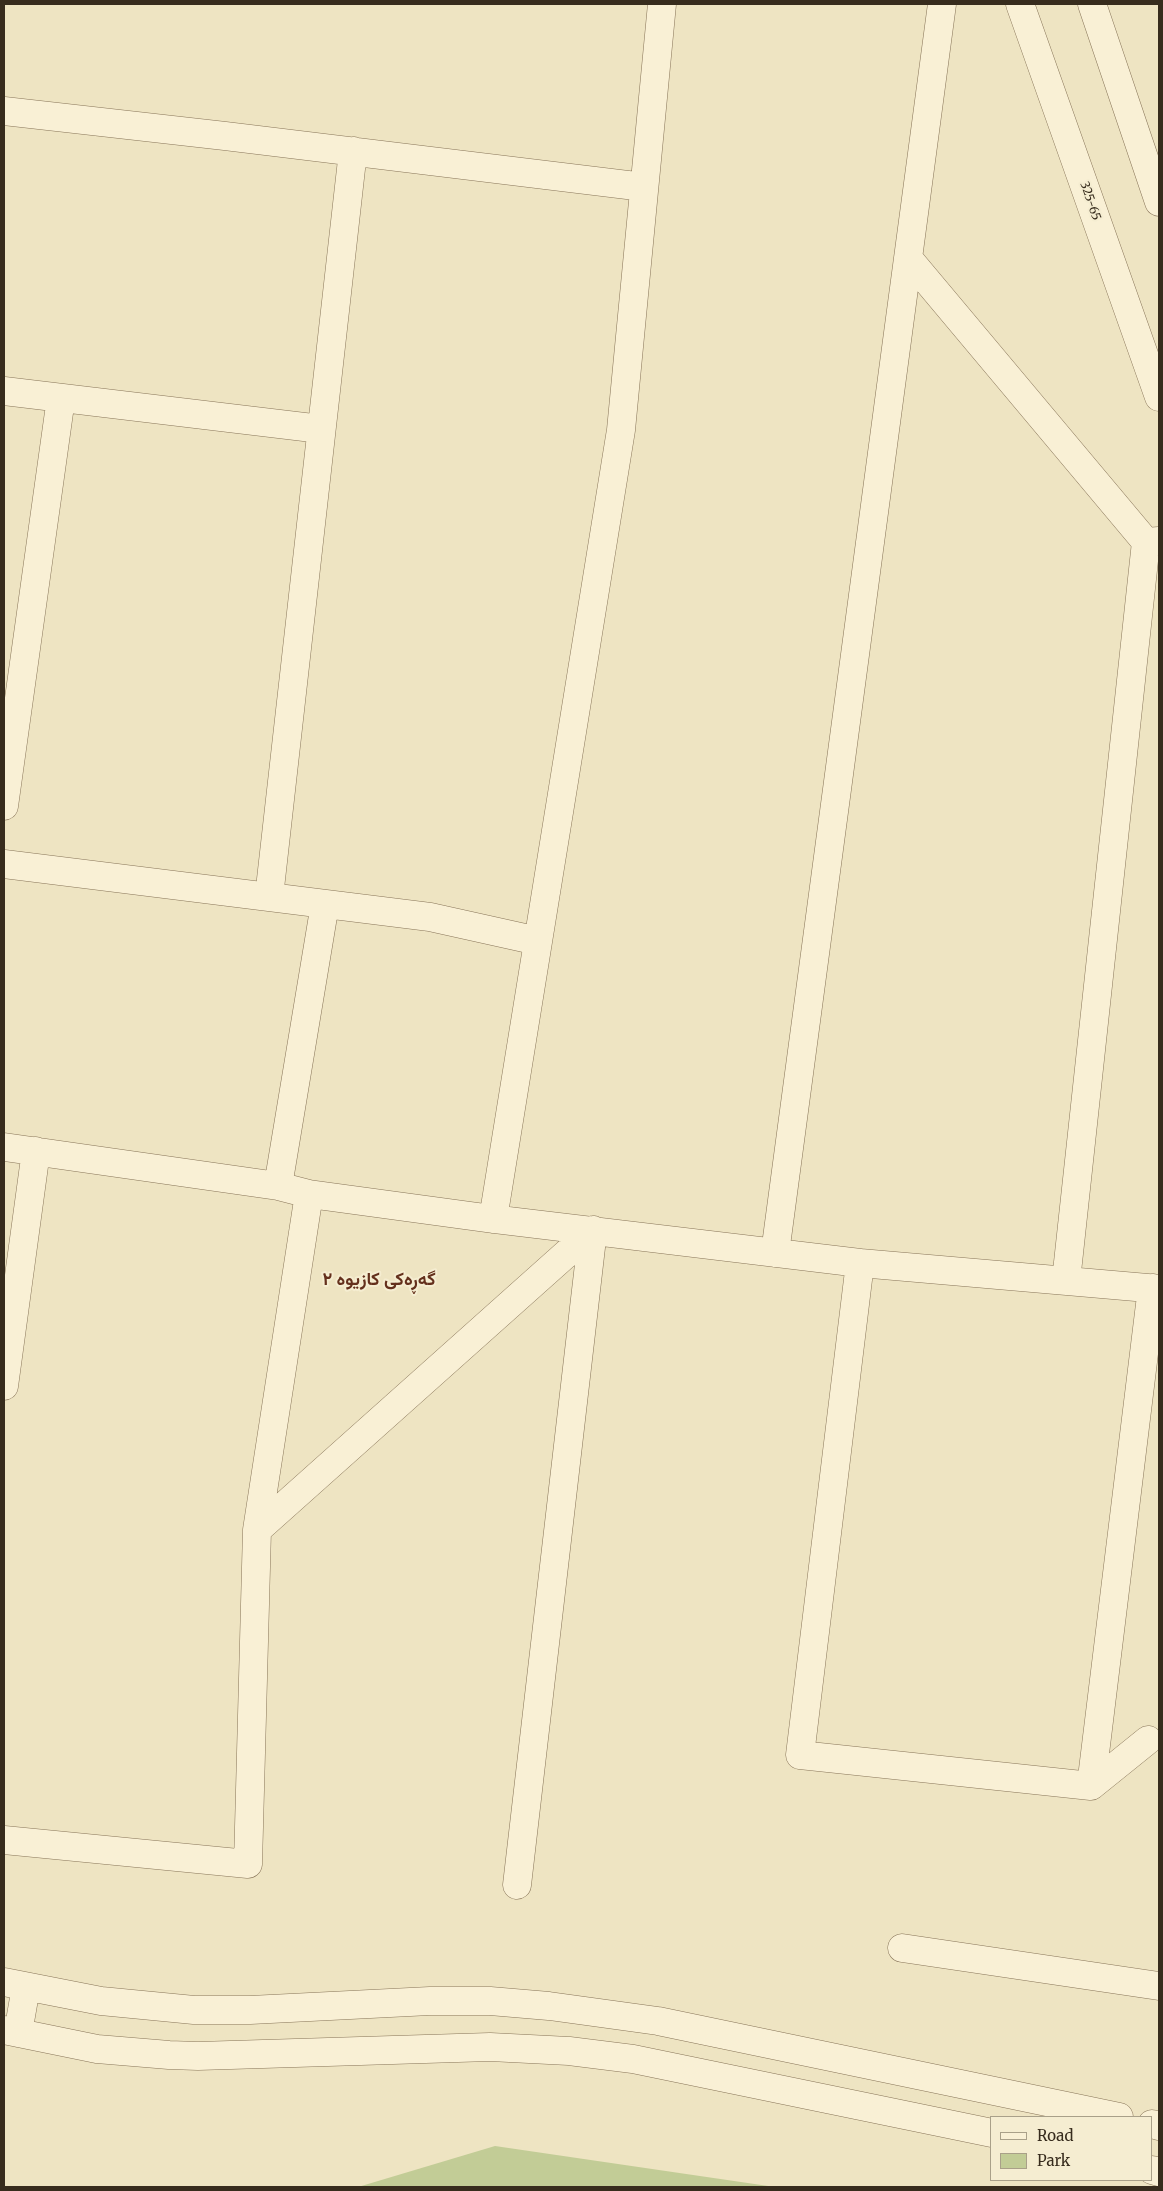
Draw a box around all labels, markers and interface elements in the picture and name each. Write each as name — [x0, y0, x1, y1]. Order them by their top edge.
street label: 325-65 — [1077, 180, 1103, 222]
district label: گەڕەکی کازیوە ٢ — [322, 1269, 436, 1291]
legend — [990, 2116, 1153, 2181]
text: Road — [1037, 2126, 1073, 2145]
text: Park — [1037, 2151, 1070, 2170]

